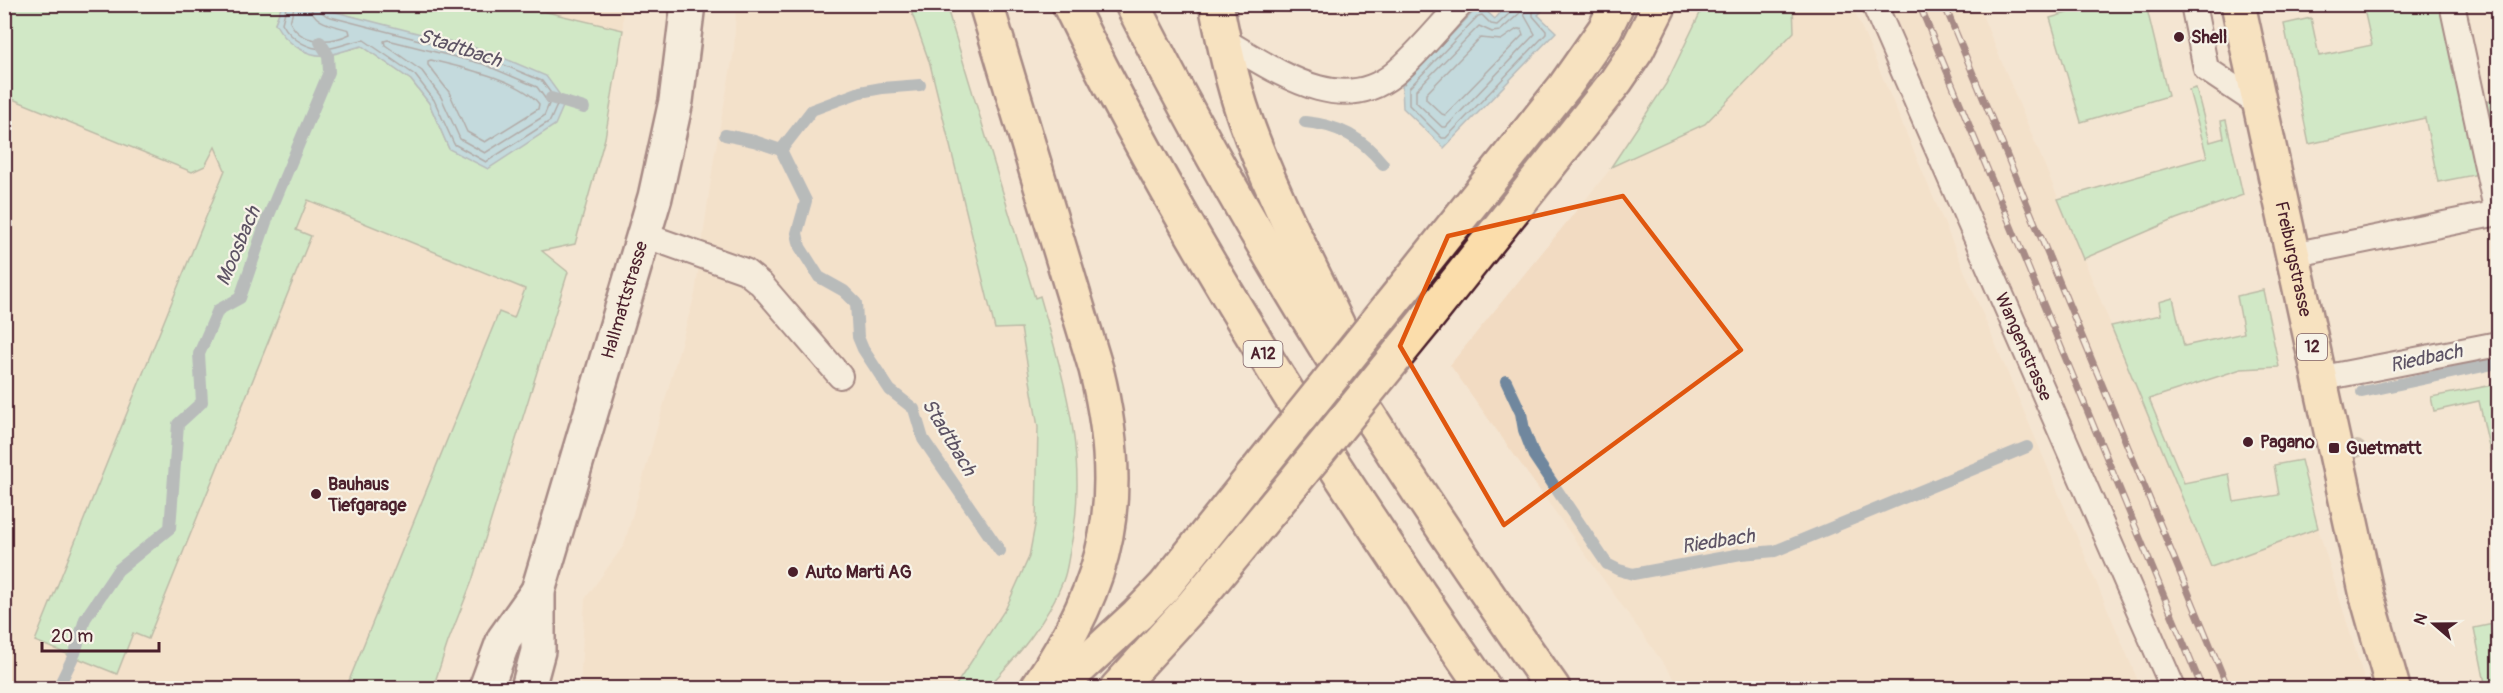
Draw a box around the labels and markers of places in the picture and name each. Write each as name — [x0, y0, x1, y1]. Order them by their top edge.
place label: Shell — [2191, 26, 2227, 49]
marker: Shell — [2172, 30, 2186, 44]
place label: Pagano — [2260, 431, 2315, 454]
marker: Pagano — [2241, 435, 2255, 449]
place label: Guetmatt — [2346, 437, 2422, 460]
marker: Guetmatt — [2327, 441, 2341, 455]
place label: Bauhaus Tiefgarage — [327, 473, 407, 517]
marker: Bauhaus Tiefgarage — [309, 487, 323, 501]
place label: Auto Marti AG — [805, 561, 912, 584]
marker: Auto Marti AG — [786, 565, 800, 579]

